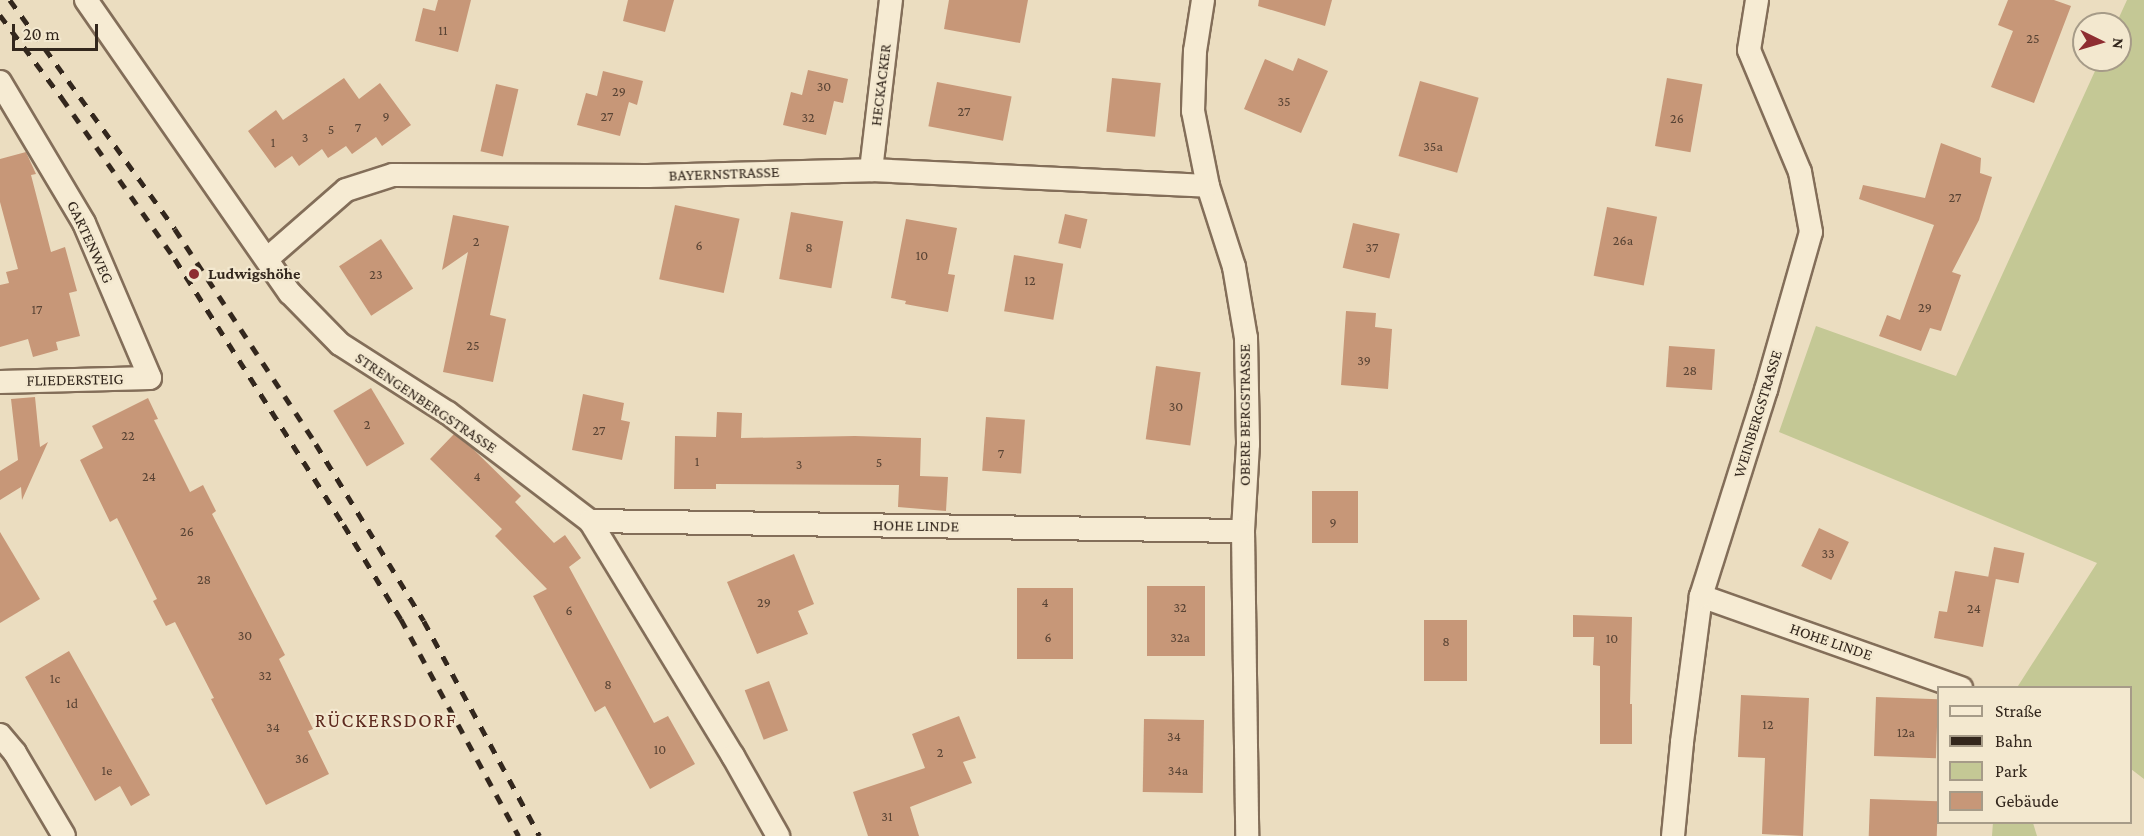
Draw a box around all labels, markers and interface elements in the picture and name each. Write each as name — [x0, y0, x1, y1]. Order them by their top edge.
scale bar — [15, 12, 100, 50]
north arrow — [2072, 12, 2132, 72]
house number: 11 — [438, 22, 448, 38]
text: 20 m — [23, 24, 60, 44]
house number: 25 — [2026, 30, 2040, 46]
text: N — [2109, 37, 2127, 50]
street label: HECKACKER — [866, 43, 896, 127]
house number: 30 — [817, 78, 831, 94]
house number: 29 — [612, 83, 626, 99]
house number: 35 — [1277, 93, 1291, 109]
house number: 27 — [958, 103, 970, 119]
house number: 9 — [382, 108, 390, 124]
house number: 27 — [601, 108, 613, 124]
house number: 32 — [801, 109, 815, 125]
house number: 26 — [1670, 110, 1684, 126]
house number: 7 — [355, 119, 361, 135]
house number: 5 — [328, 121, 334, 137]
house number: 3 — [302, 129, 308, 145]
house number: 1 — [271, 134, 275, 150]
house number: 35a — [1423, 138, 1443, 154]
street label: BAYERNSTRASSE — [668, 162, 780, 186]
house number: 27 — [1949, 189, 1961, 205]
street label: GARTENWEG — [62, 198, 118, 286]
house number: 26a — [1613, 232, 1633, 248]
house number: 2 — [473, 233, 479, 249]
house number: 6 — [695, 237, 703, 253]
house number: 8 — [805, 239, 813, 255]
house number: 37 — [1366, 239, 1378, 255]
house number: 10 — [916, 247, 928, 263]
place label: Ludwigshöhe — [208, 264, 300, 284]
marker: Ludwigshöhe — [185, 265, 203, 283]
house number: 23 — [369, 266, 383, 282]
house number: 12 — [1024, 272, 1036, 288]
house number: 29 — [1918, 299, 1932, 315]
house number: 17 — [31, 301, 43, 317]
house number: 25 — [466, 337, 480, 353]
street label: OBERE BERGSTRASSE — [1235, 344, 1255, 486]
street label: STRENGENBERGSTRASSE — [351, 348, 501, 458]
street label: WEINBERGSTRASSE — [1729, 348, 1787, 480]
house number: 39 — [1357, 352, 1371, 368]
house number: 28 — [1683, 362, 1697, 378]
street label: FLIEDERSTEIG — [26, 370, 124, 390]
house number: 30 — [1169, 398, 1183, 414]
house number: 2 — [364, 416, 370, 432]
house number: 27 — [593, 422, 605, 438]
house number: 22 — [121, 427, 135, 443]
house number: 7 — [998, 445, 1004, 461]
house number: 1 — [695, 453, 699, 469]
house number: 5 — [876, 454, 882, 470]
house number: 3 — [796, 456, 802, 472]
house number: 24 — [142, 468, 156, 484]
house number: 4 — [473, 468, 481, 484]
house number: 9 — [1329, 514, 1337, 530]
street label: HOHE LINDE — [873, 516, 959, 536]
house number: 26 — [180, 523, 194, 539]
house number: 33 — [1821, 545, 1835, 561]
house number: 28 — [197, 571, 211, 587]
house number: 29 — [757, 594, 771, 610]
house number: 4 — [1041, 594, 1049, 610]
house number: 32 — [1173, 599, 1187, 615]
house number: 24 — [1967, 600, 1981, 616]
house number: 6 — [565, 602, 573, 618]
street label: HOHE LINDE — [1787, 619, 1875, 665]
house number: 30 — [238, 627, 252, 643]
house number: 6 — [1044, 629, 1052, 645]
house number: 32a — [1170, 629, 1190, 645]
house number: 10 — [1606, 630, 1618, 646]
house number: 8 — [1442, 633, 1450, 649]
house number: 32 — [258, 667, 272, 683]
house number: 1c — [50, 670, 60, 686]
house number: 8 — [604, 676, 612, 692]
legend — [1937, 686, 2132, 824]
house number: 1d — [66, 695, 78, 711]
text: Straße — [1995, 701, 2042, 721]
district label: RÜCKERSDORF — [315, 708, 457, 732]
house number: 12 — [1762, 716, 1774, 732]
house number: 34 — [266, 719, 280, 735]
house number: 12a — [1897, 724, 1915, 740]
house number: 34 — [1167, 728, 1181, 744]
text: Bahn — [1995, 731, 2033, 751]
house number: 10 — [654, 741, 666, 757]
house number: 2 — [937, 744, 943, 760]
house number: 36 — [295, 750, 309, 766]
text: Park — [1995, 761, 2027, 781]
house number: 1e — [102, 762, 112, 778]
house number: 34a — [1168, 762, 1188, 778]
text: Gebäude — [1995, 791, 2059, 811]
house number: 31 — [881, 808, 893, 824]

